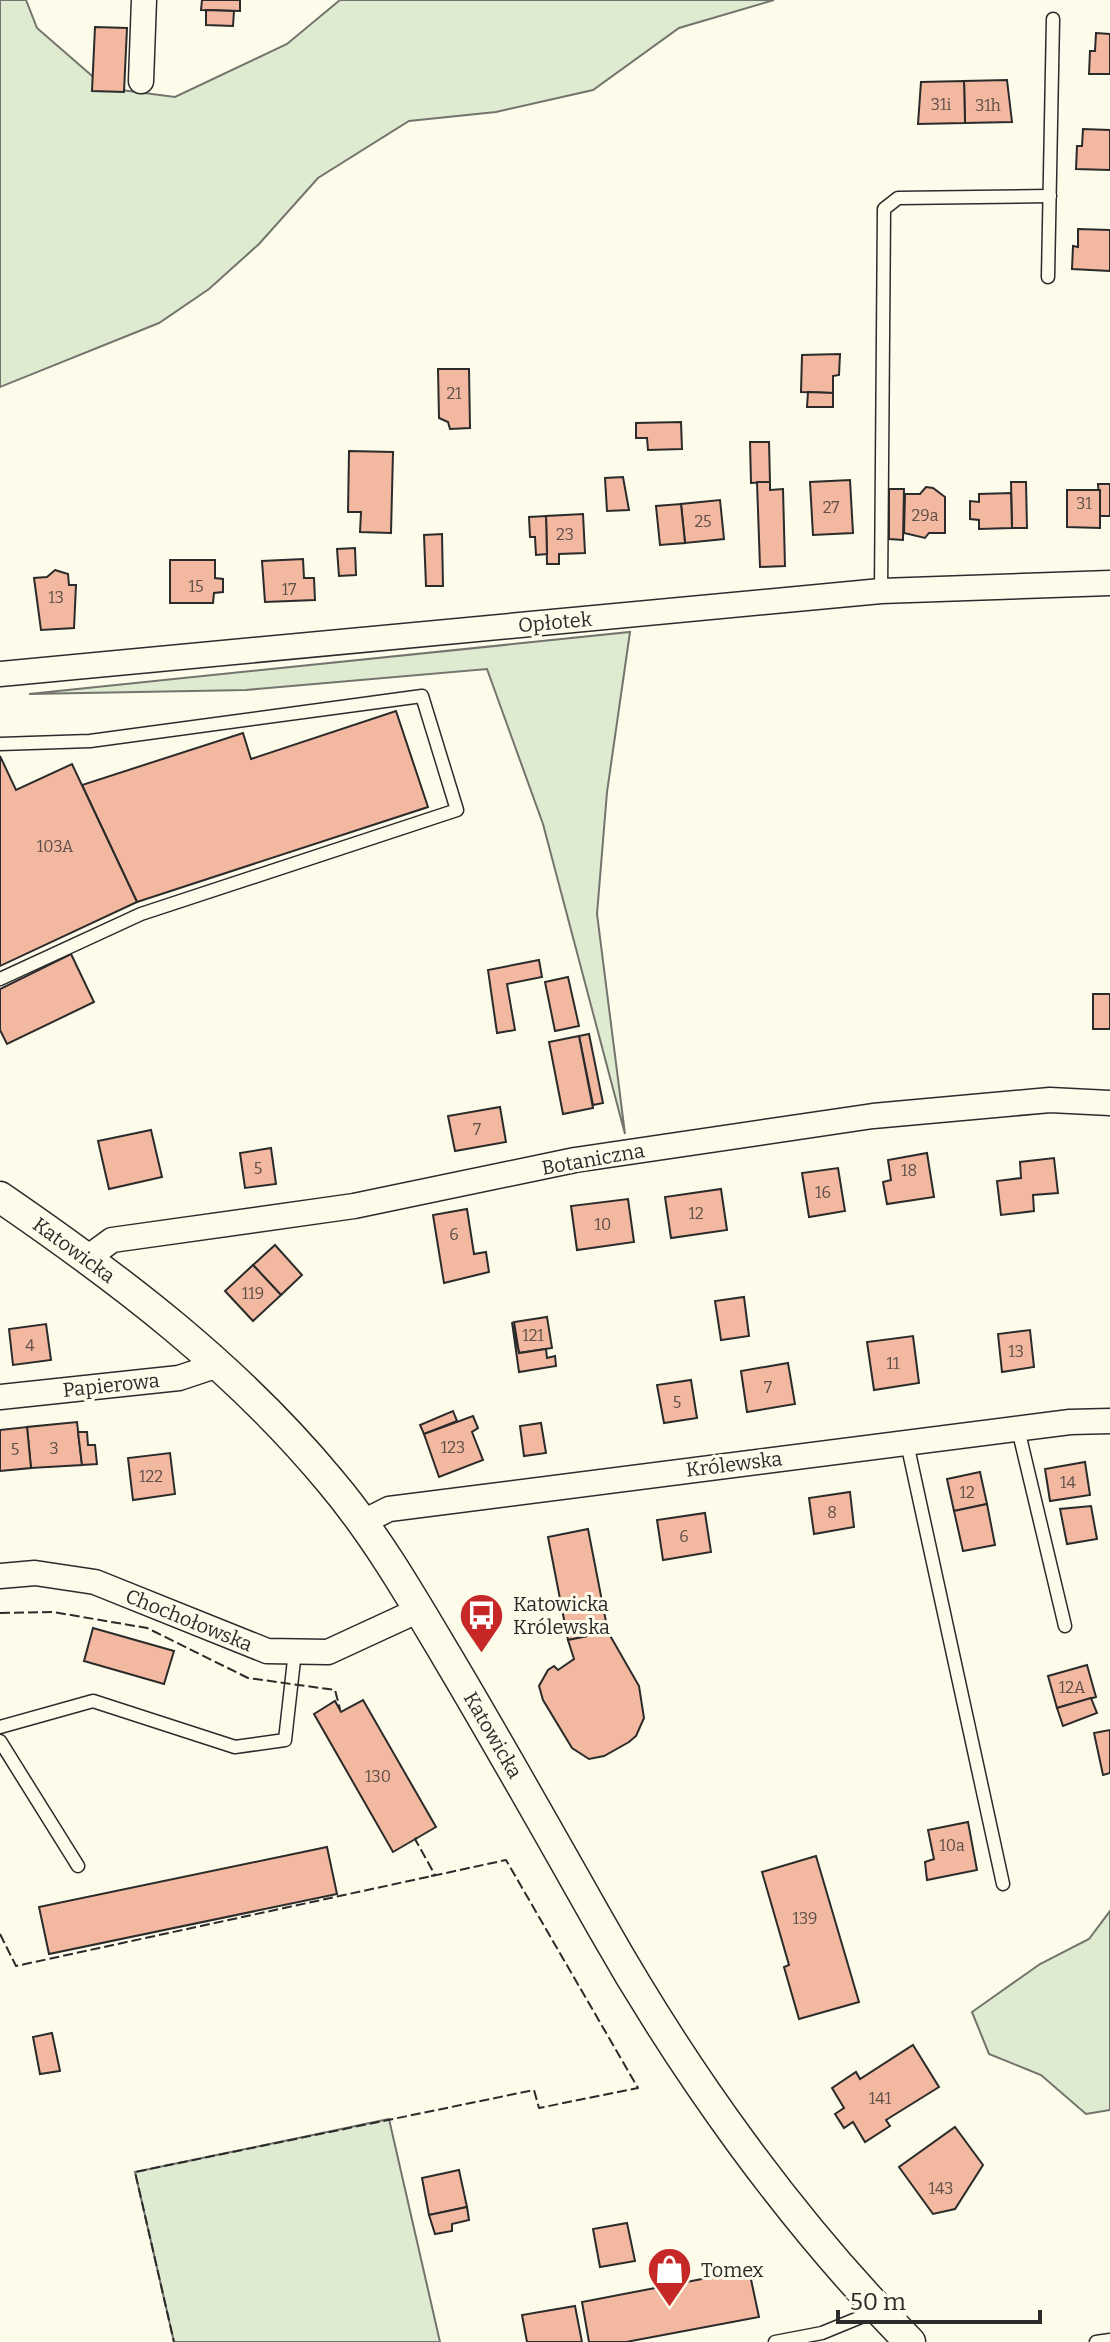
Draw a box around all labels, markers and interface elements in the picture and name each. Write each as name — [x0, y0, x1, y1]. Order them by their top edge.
house number: 31i — [931, 95, 951, 114]
house number: 31h — [975, 96, 1001, 115]
house number: 21 — [446, 384, 462, 403]
house number: 31 — [1076, 494, 1092, 513]
house number: 27 — [823, 498, 839, 517]
house number: 29a — [912, 506, 939, 525]
house number: 25 — [694, 512, 712, 531]
house number: 23 — [556, 525, 574, 544]
house number: 15 — [188, 577, 204, 596]
house number: 17 — [282, 580, 296, 599]
house number: 13 — [48, 588, 64, 607]
street label: Opłotek — [517, 607, 594, 637]
house number: 103A — [37, 837, 74, 856]
house number: 7 — [473, 1120, 481, 1139]
street label: Botaniczna — [540, 1138, 646, 1180]
house number: 5 — [254, 1159, 262, 1178]
house number: 18 — [901, 1161, 917, 1180]
house number: 16 — [815, 1183, 831, 1202]
house number: 12 — [688, 1204, 704, 1223]
street label: Katowicka — [28, 1212, 120, 1288]
house number: 10 — [595, 1215, 611, 1234]
house number: 6 — [449, 1225, 459, 1244]
house number: 119 — [242, 1284, 264, 1303]
house number: 121 — [522, 1326, 544, 1345]
house number: 4 — [25, 1336, 35, 1355]
house number: 13 — [1008, 1342, 1024, 1361]
house number: 11 — [887, 1354, 900, 1373]
street label: Papierowa — [61, 1368, 161, 1402]
house number: 7 — [764, 1378, 772, 1397]
house number: 5 — [673, 1393, 681, 1412]
house number: 123 — [441, 1438, 465, 1457]
house number: 3 — [49, 1439, 59, 1458]
house number: 5 — [11, 1440, 19, 1459]
street label: Królewska — [684, 1446, 784, 1482]
house number: 122 — [139, 1467, 163, 1486]
house number: 14 — [1060, 1473, 1077, 1492]
house number: 12 — [959, 1483, 975, 1502]
house number: 8 — [827, 1503, 837, 1522]
house number: 6 — [679, 1527, 689, 1546]
street label: Chochołowska — [122, 1584, 256, 1656]
bus stop icon: Katowicka Królewska — [458, 1592, 506, 1655]
place label: Katowicka Królewska — [513, 1592, 610, 1639]
house number: 12A — [1059, 1678, 1086, 1697]
street label: Katowicka — [459, 1688, 527, 1783]
house number: 130 — [365, 1767, 391, 1786]
house number: 10a — [939, 1836, 965, 1855]
house number: 139 — [793, 1909, 818, 1928]
house number: 141 — [869, 2089, 892, 2108]
house number: 143 — [929, 2179, 953, 2198]
shop icon: Tomex — [646, 2246, 694, 2309]
place label: Tomex — [701, 2258, 764, 2282]
scale bar — [838, 2274, 1040, 2324]
text: 50 m — [850, 2288, 906, 2316]

